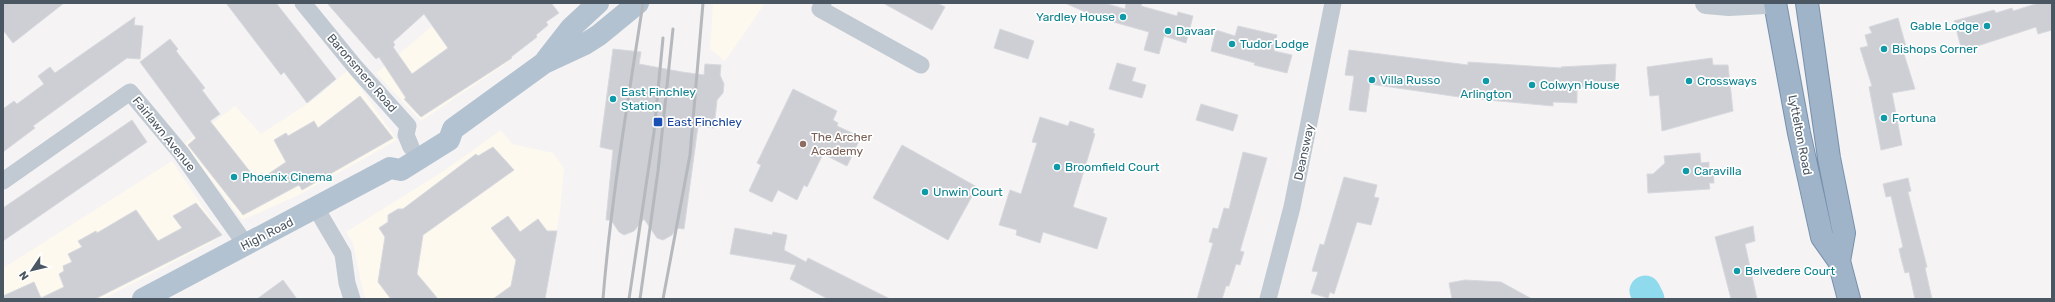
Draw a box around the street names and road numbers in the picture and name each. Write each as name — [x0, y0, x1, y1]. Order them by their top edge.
street label: Baronsmere Road — [324, 31, 400, 115]
street label: Fairlawn Avenue — [130, 94, 199, 174]
street label: Lyttelton Road — [1785, 94, 1815, 176]
street label: Deansway — [1291, 122, 1317, 182]
street label: High Road — [238, 215, 296, 253]

